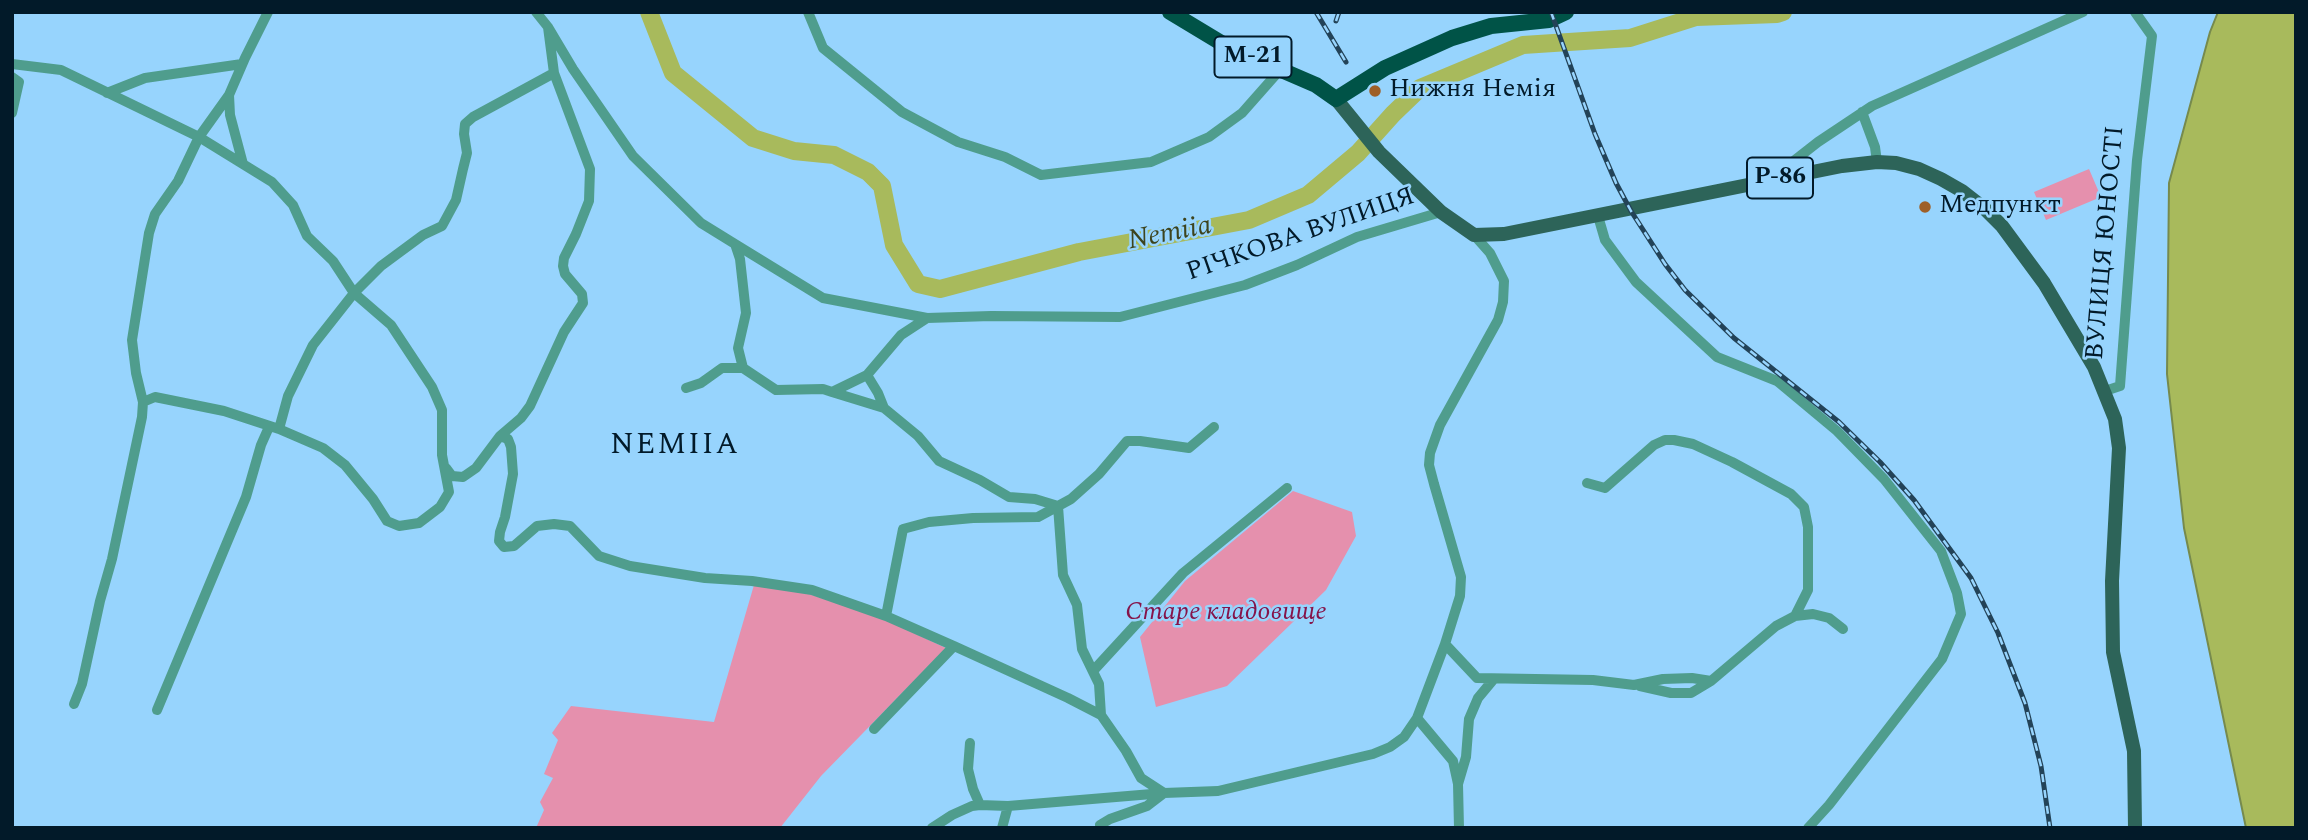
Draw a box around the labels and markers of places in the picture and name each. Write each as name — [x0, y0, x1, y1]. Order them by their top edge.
place label: Нижня Немія — [1389, 75, 1556, 107]
marker: Нижня Немія — [1367, 83, 1383, 99]
place label: Медпункт — [1939, 191, 2061, 223]
marker: Медпункт — [1917, 199, 1933, 215]

